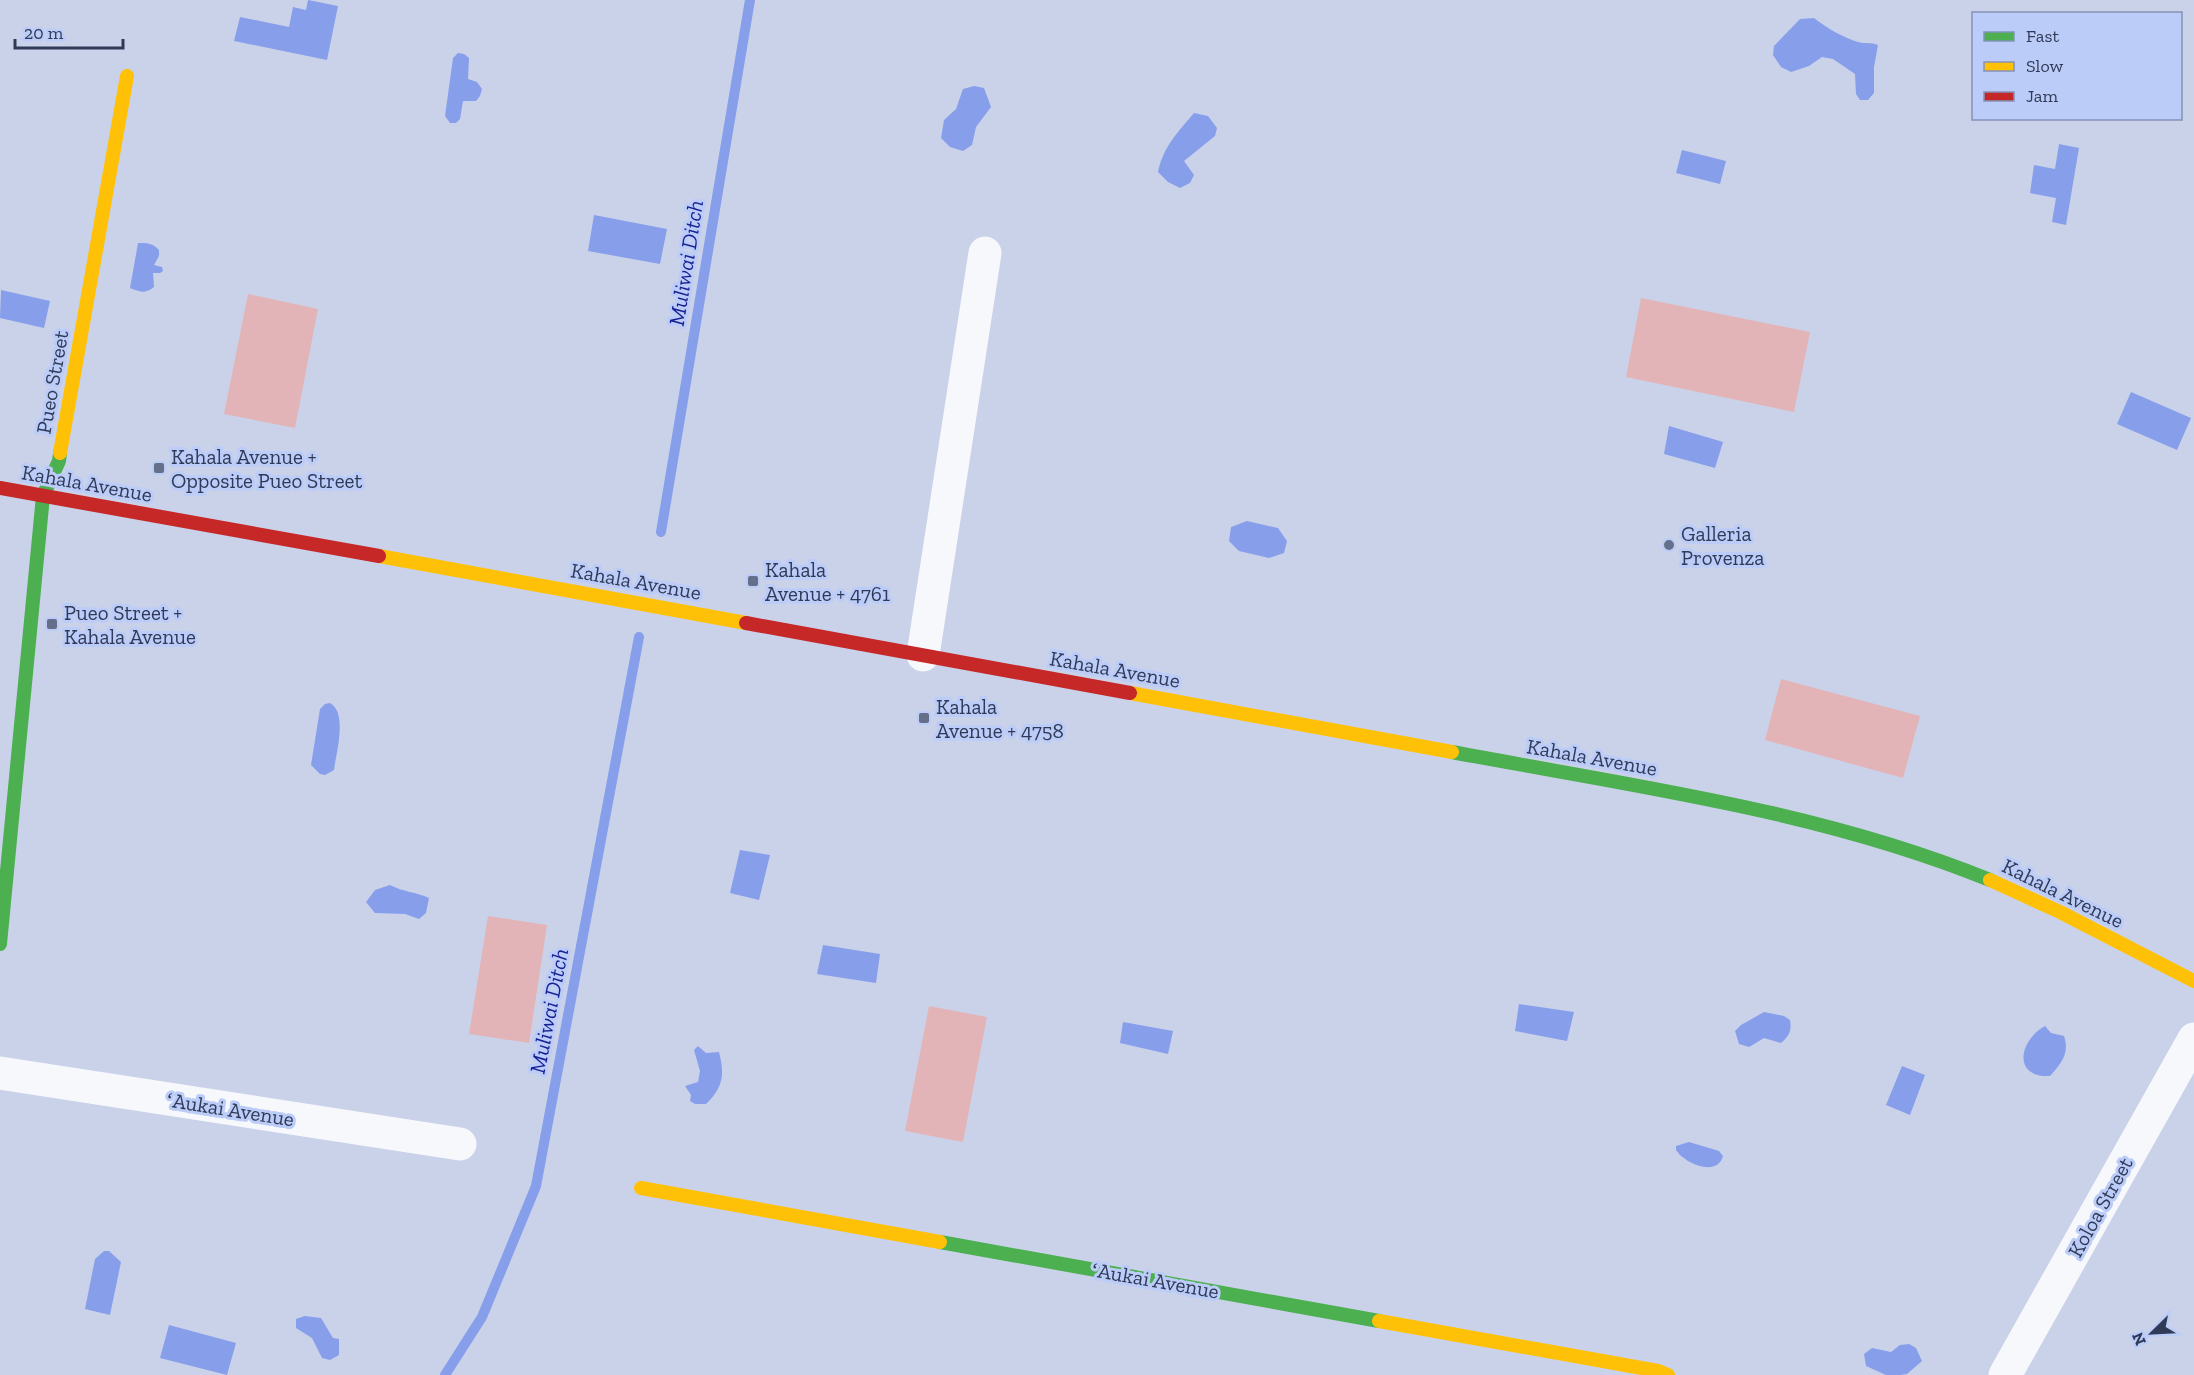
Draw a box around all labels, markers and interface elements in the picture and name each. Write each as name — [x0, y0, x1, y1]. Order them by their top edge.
scale bar — [15, 12, 123, 50]
legend — [1972, 12, 2182, 120]
text: 20 m — [24, 22, 64, 44]
text: Fast — [2026, 25, 2059, 47]
text: Slow — [2026, 55, 2063, 77]
text: Jam — [2026, 85, 2058, 107]
water label: Muliwai Ditch — [663, 198, 709, 328]
street label: Pueo Street — [31, 328, 73, 436]
place label: Kahala Avenue + Opposite Pueo Street — [171, 444, 362, 493]
street label: Kahala Avenue — [20, 459, 154, 507]
marker: Kahala Avenue + Opposite Pueo Street — [152, 461, 166, 475]
place label: Galleria Provenza — [1681, 521, 1764, 570]
marker: Galleria Provenza — [1662, 538, 1676, 552]
street label: Kahala Avenue — [569, 557, 703, 605]
place label: Kahala Avenue + 4761 — [765, 557, 890, 606]
marker: Kahala Avenue + 4761 — [746, 574, 760, 588]
place label: Pueo Street + Kahala Avenue — [64, 600, 196, 649]
marker: Pueo Street + Kahala Avenue — [45, 617, 59, 631]
street label: Kahala Avenue — [1048, 645, 1182, 693]
place label: Kahala Avenue + 4758 — [936, 694, 1064, 743]
marker: Kahala Avenue + 4758 — [917, 711, 931, 725]
street label: Kahala Avenue — [1525, 733, 1659, 781]
street label: Kahala Avenue — [1998, 853, 2128, 933]
water label: Muliwai Ditch — [524, 946, 574, 1076]
street label: ʻAukai Avenue — [164, 1087, 296, 1132]
street label: Koloa Street — [2062, 1152, 2138, 1261]
street label: ʻAukai Avenue — [1089, 1256, 1221, 1304]
north arrow — [2122, 1303, 2182, 1363]
text: N — [2128, 1329, 2150, 1348]

